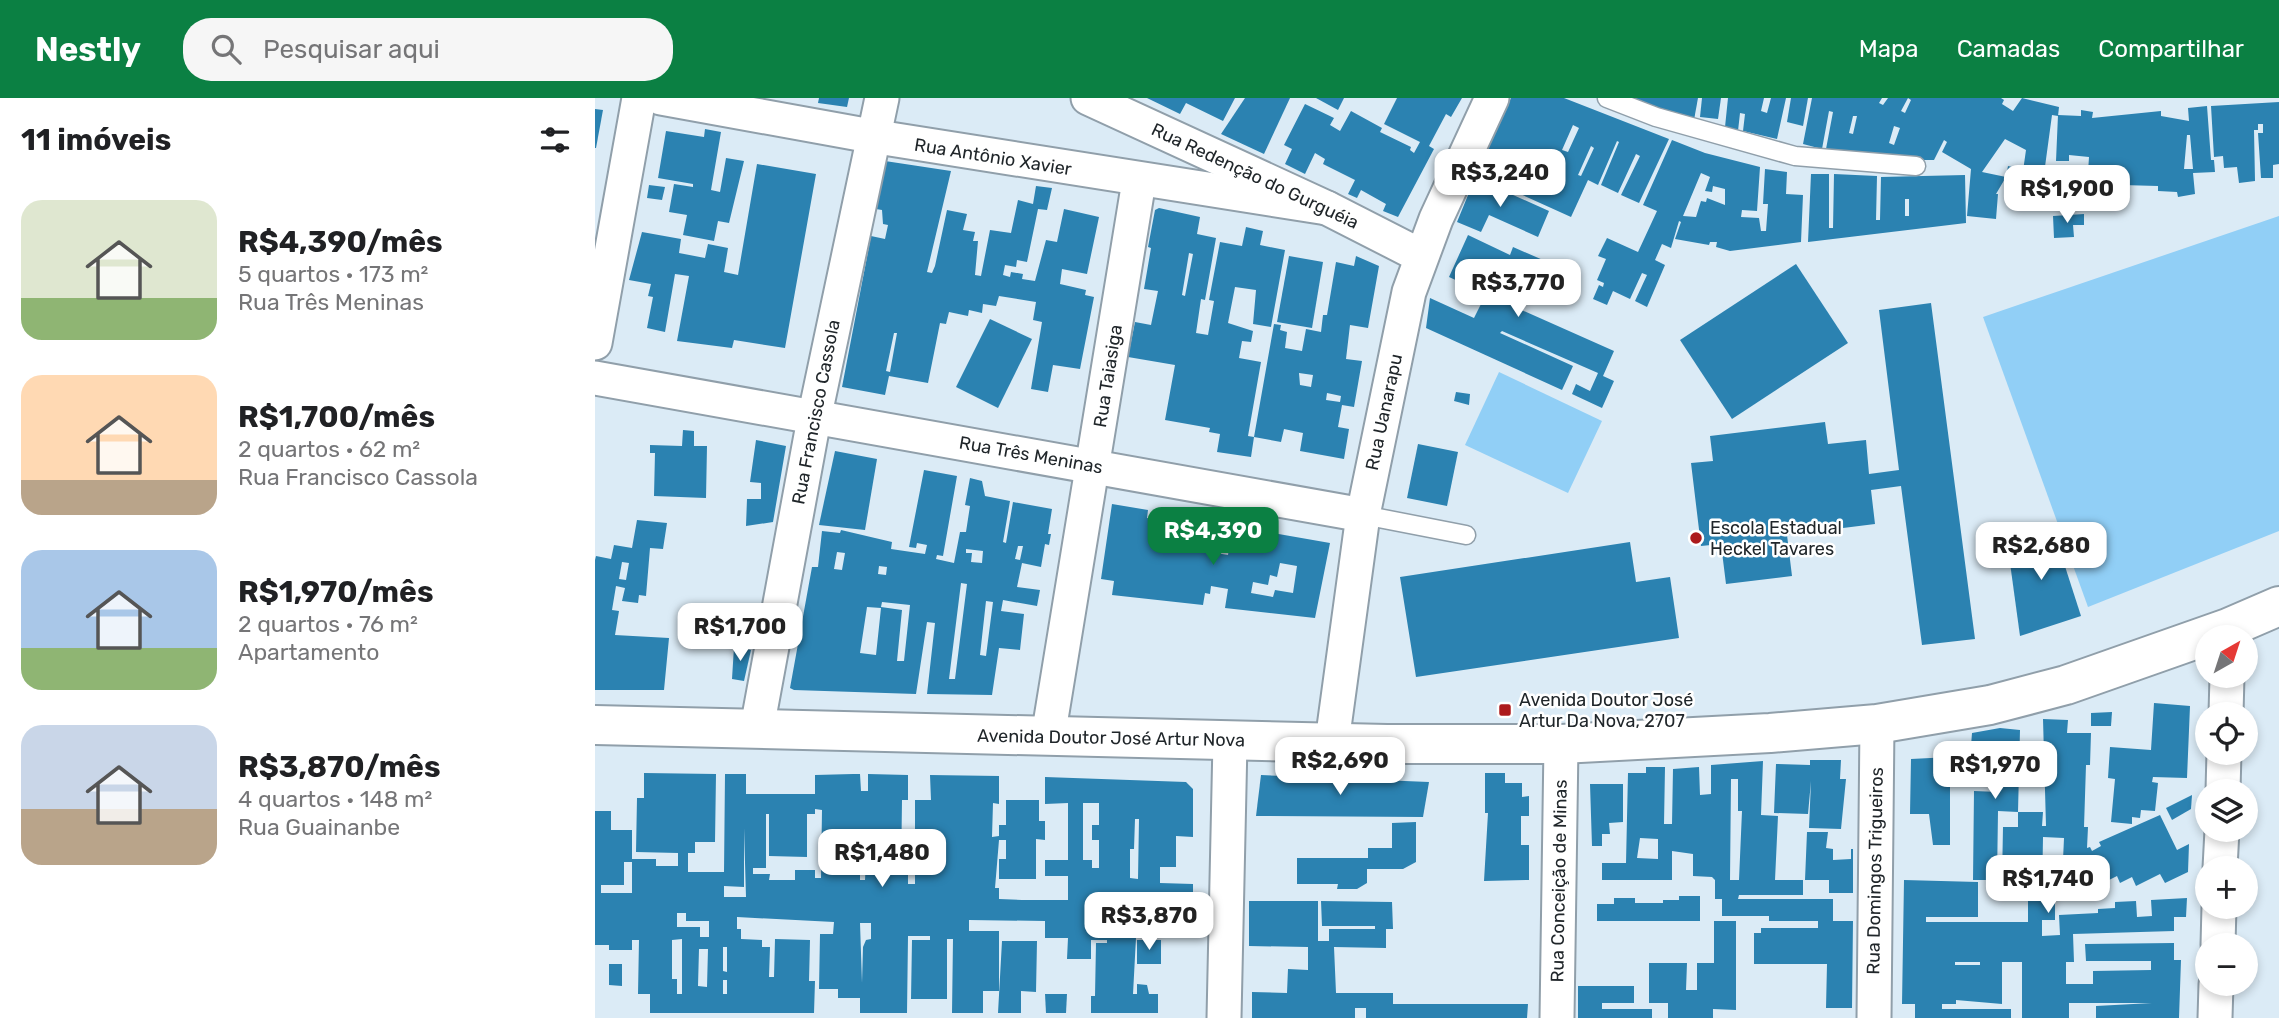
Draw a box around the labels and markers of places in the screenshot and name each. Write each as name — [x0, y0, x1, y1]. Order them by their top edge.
pin: R$3,240 — [1435, 150, 1565, 209]
pin: R$1,900 — [2002, 166, 2132, 225]
pin: R$3,770 — [1453, 260, 1583, 319]
pin: R$4,390 — [1148, 508, 1278, 567]
place label: Escola Estadual Heckel Tavares — [1710, 517, 1842, 560]
pin: R$2,680 — [1976, 522, 2106, 582]
marker: Escola Estadual Heckel Tavares — [1688, 530, 1704, 546]
pin: R$1,700 — [675, 603, 805, 663]
place label: Avenida Doutor José Artur Da Nova, 2707 — [1519, 689, 1693, 732]
marker: Avenida Doutor José Artur Da Nova, 2707 — [1497, 702, 1513, 718]
pin: R$2,690 — [1275, 738, 1405, 797]
pin: R$1,970 — [1930, 742, 2060, 801]
pin: R$1,480 — [817, 830, 947, 889]
pin: R$1,740 — [1983, 856, 2113, 915]
pin: R$3,870 — [1084, 892, 1214, 952]

